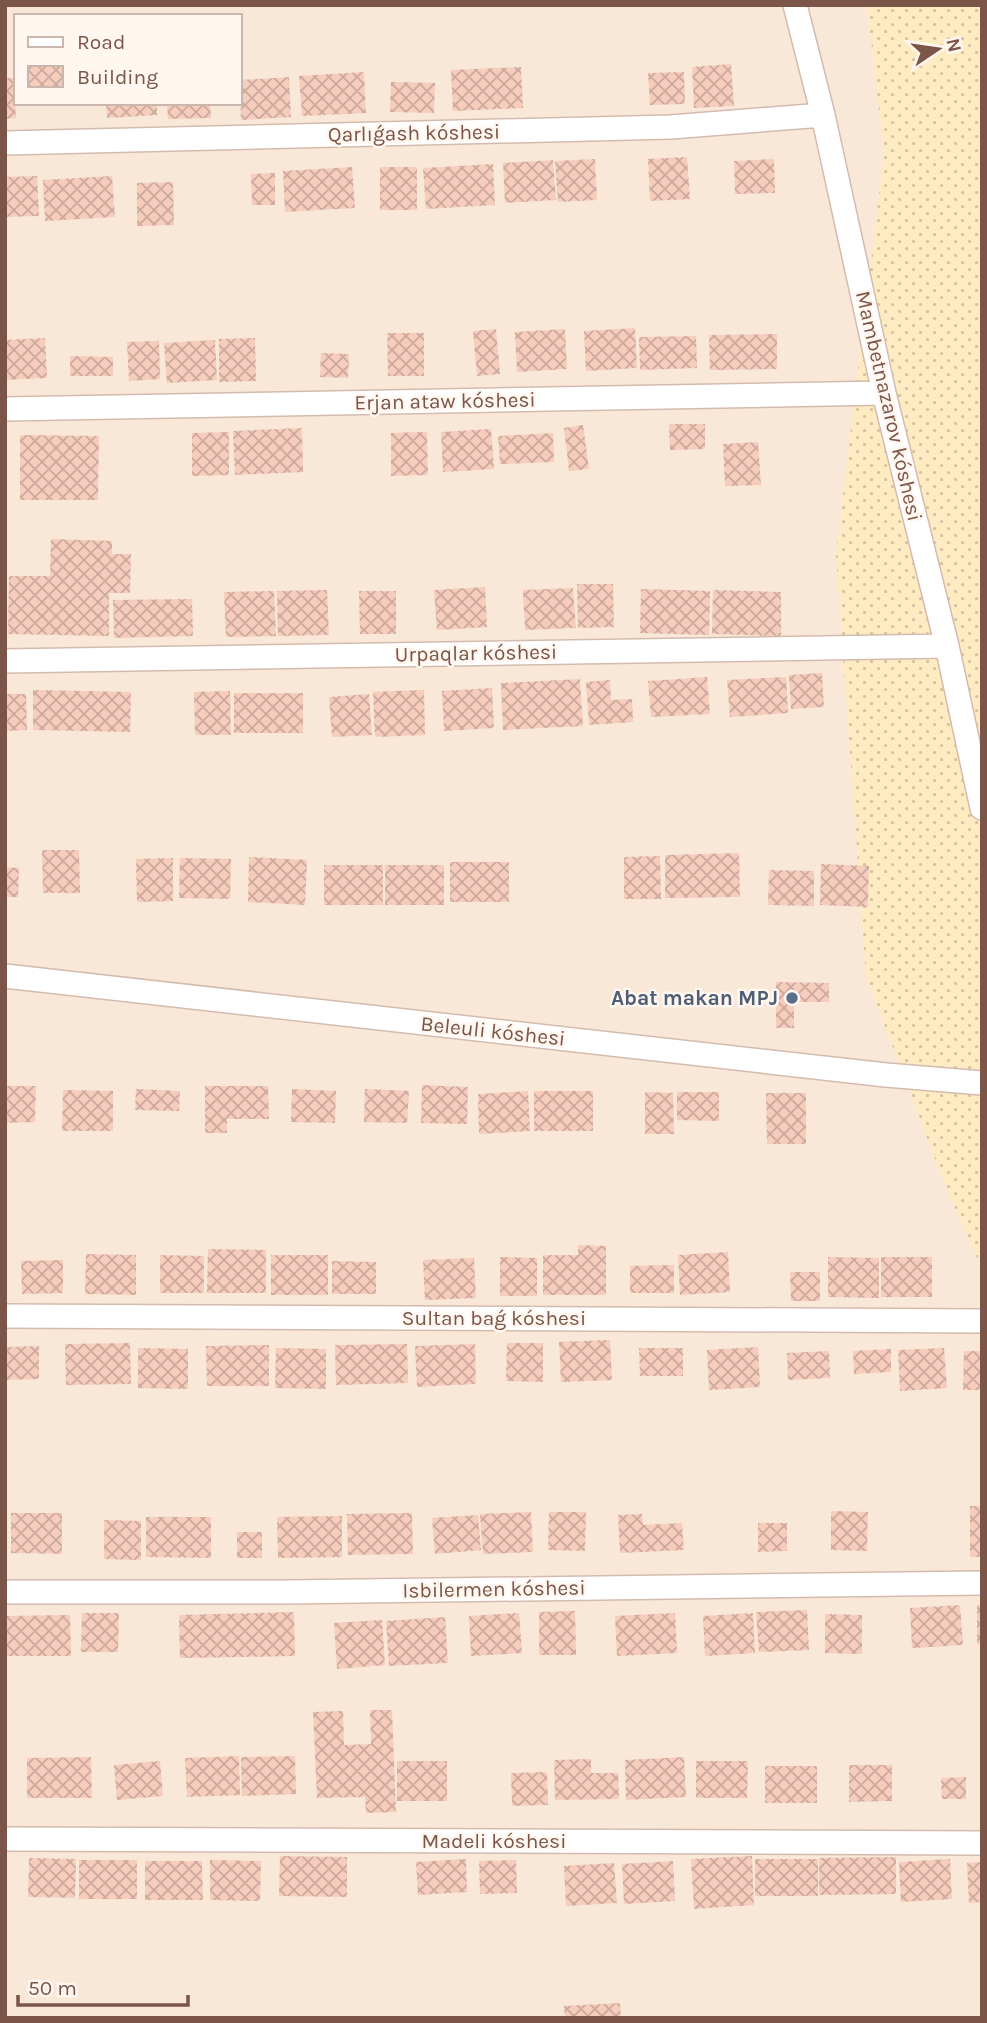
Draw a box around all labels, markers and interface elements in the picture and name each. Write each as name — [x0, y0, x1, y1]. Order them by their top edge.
legend — [14, 14, 242, 105]
north arrow — [903, 14, 973, 84]
text: Road — [77, 30, 125, 54]
text: N — [941, 36, 966, 55]
text: Building — [77, 65, 158, 89]
street label: Qarlıǵash kóshesi — [328, 119, 500, 147]
street label: Mambetnazarov kóshesi — [851, 289, 927, 523]
street label: Erjan ataw kóshesi — [354, 387, 536, 415]
street label: Urpaqlar kóshesi — [395, 640, 557, 666]
place label: Abat makan MPJ — [611, 986, 778, 1010]
marker: Abat makan MPJ — [784, 990, 800, 1006]
street label: Beleuli kóshesi — [419, 1011, 567, 1051]
street label: Sultan baǵ kóshesi — [402, 1306, 586, 1330]
street label: Isbilermen kóshesi — [402, 1575, 586, 1603]
street label: Madeli kóshesi — [422, 1829, 566, 1853]
scale bar — [18, 1964, 187, 2008]
text: 50 m — [28, 1976, 77, 2000]

